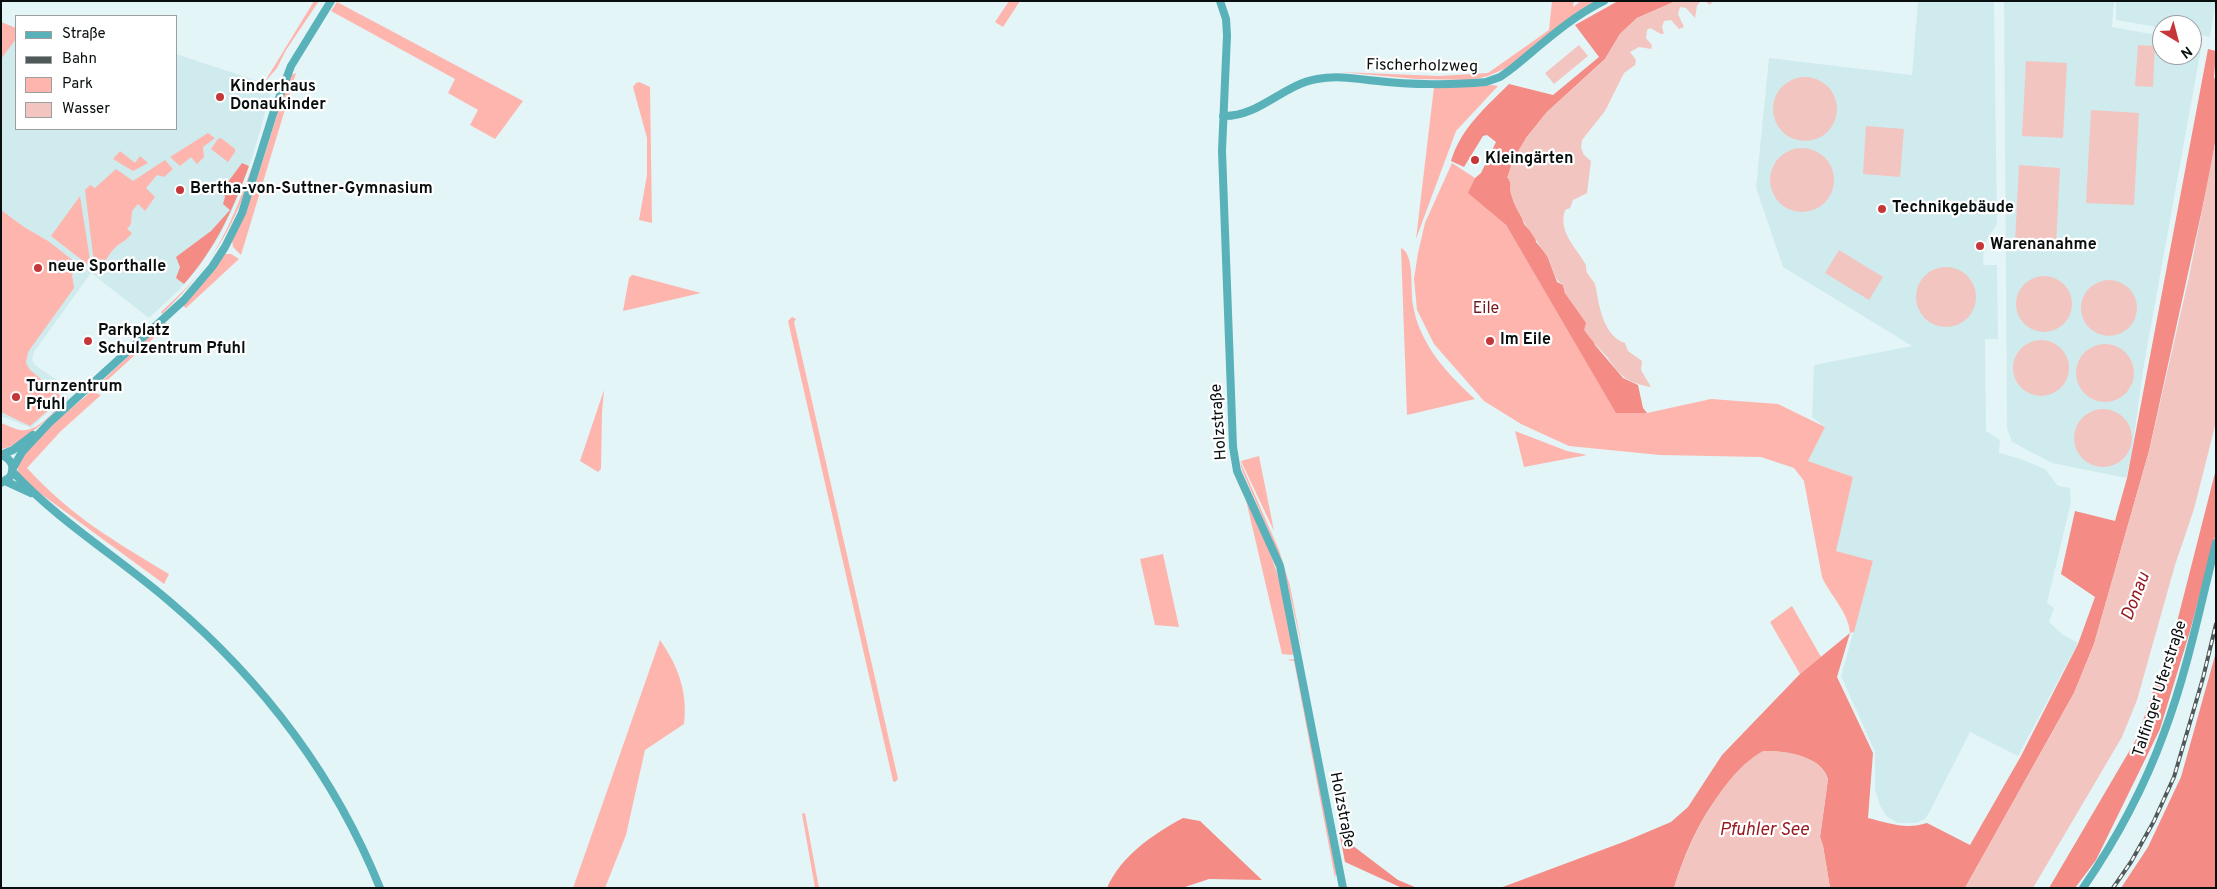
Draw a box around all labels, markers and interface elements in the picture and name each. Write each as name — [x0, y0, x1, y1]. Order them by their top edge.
legend — [15, 15, 178, 130]
north arrow — [2152, 15, 2202, 65]
text: Straße — [62, 25, 106, 44]
text: N — [2177, 42, 2195, 61]
text: Bahn — [62, 50, 97, 69]
street label: Fischerholzweg — [1366, 56, 1478, 78]
text: Park — [62, 75, 93, 94]
place label: Kinderhaus Donaukinder — [230, 78, 326, 116]
marker: Kinderhaus Donaukinder — [214, 91, 226, 103]
text: Wasser — [62, 100, 110, 119]
place label: Kleingärten — [1485, 150, 1574, 170]
marker: Kleingärten — [1469, 154, 1481, 166]
place label: Bertha-von-Suttner-Gymnasium — [190, 180, 433, 200]
marker: Bertha-von-Suttner-Gymnasium — [174, 184, 186, 196]
place label: Technikgebäude — [1892, 199, 2014, 219]
marker: Technikgebäude — [1876, 203, 1888, 215]
place label: Warenanahme — [1990, 236, 2097, 256]
marker: Warenanahme — [1974, 240, 1986, 252]
place label: neue Sporthalle — [48, 258, 166, 278]
marker: neue Sporthalle — [32, 262, 44, 274]
park label: Eile — [1473, 300, 1499, 320]
place label: Parkplatz Schulzentrum Pfuhl — [98, 322, 246, 360]
place label: Im Eile — [1500, 331, 1551, 351]
marker: Parkplatz Schulzentrum Pfuhl — [82, 335, 94, 347]
marker: Im Eile — [1484, 335, 1496, 347]
place label: Turnzentrum Pfuhl — [26, 378, 123, 416]
street label: Holzstraße — [1208, 383, 1232, 461]
marker: Turnzentrum Pfuhl — [10, 391, 22, 403]
water label: Donau — [2118, 570, 2156, 624]
street label: Talfinger Uferstraße — [2130, 618, 2192, 760]
street label: Holzstraße — [1324, 770, 1358, 850]
water label: Pfuhler See — [1719, 820, 1809, 842]

